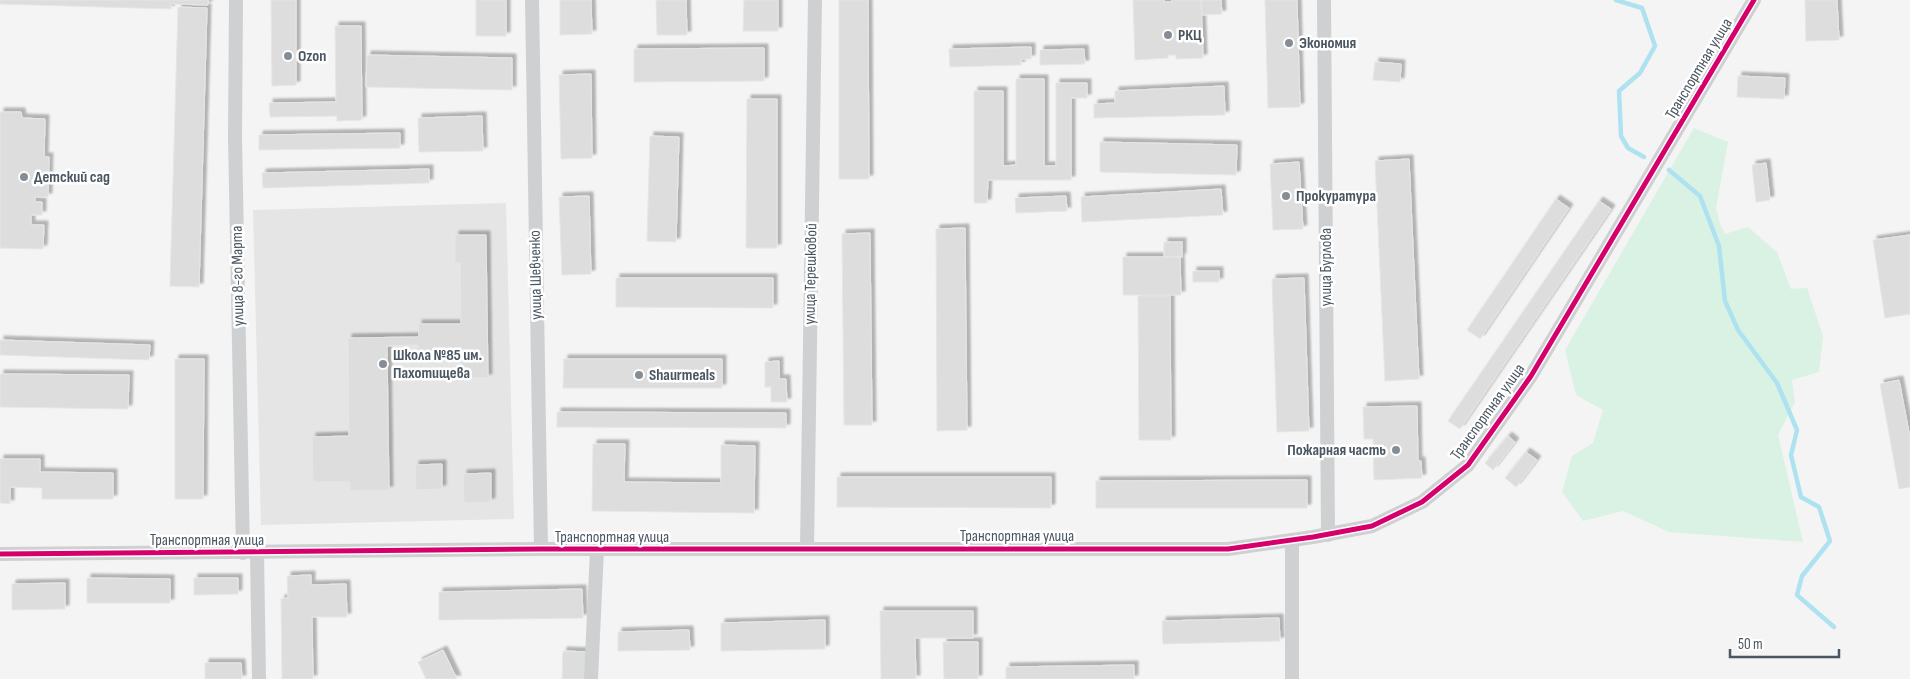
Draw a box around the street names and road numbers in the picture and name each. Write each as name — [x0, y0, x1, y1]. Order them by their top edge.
street label: Транспортная улица — [1661, 15, 1737, 123]
street label: улица Терешковой — [801, 223, 821, 325]
street label: улица 8-го Марта — [228, 226, 248, 326]
street label: улица Бурлова — [1317, 228, 1336, 306]
street label: улица Шевченко — [526, 230, 546, 320]
street label: Транспортная улица — [1447, 360, 1529, 464]
street label: Транспортная улица — [960, 527, 1074, 546]
street label: Транспортная улица — [555, 528, 669, 547]
street label: Транспортная улица — [150, 531, 264, 550]

